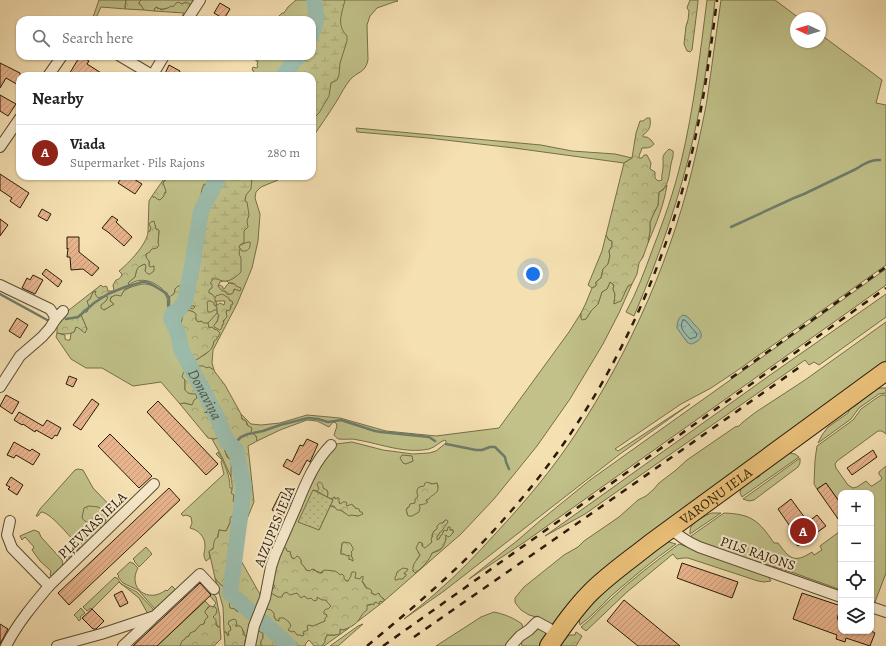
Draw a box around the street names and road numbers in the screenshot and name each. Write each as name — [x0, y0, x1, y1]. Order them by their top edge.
street label: VAROŅU IELA — [675, 463, 757, 530]
street label: AIZUPES IELA — [249, 482, 300, 570]
street label: PĻEVNAS IELA — [54, 487, 131, 563]
street label: PILS RAJONS — [718, 532, 798, 575]

